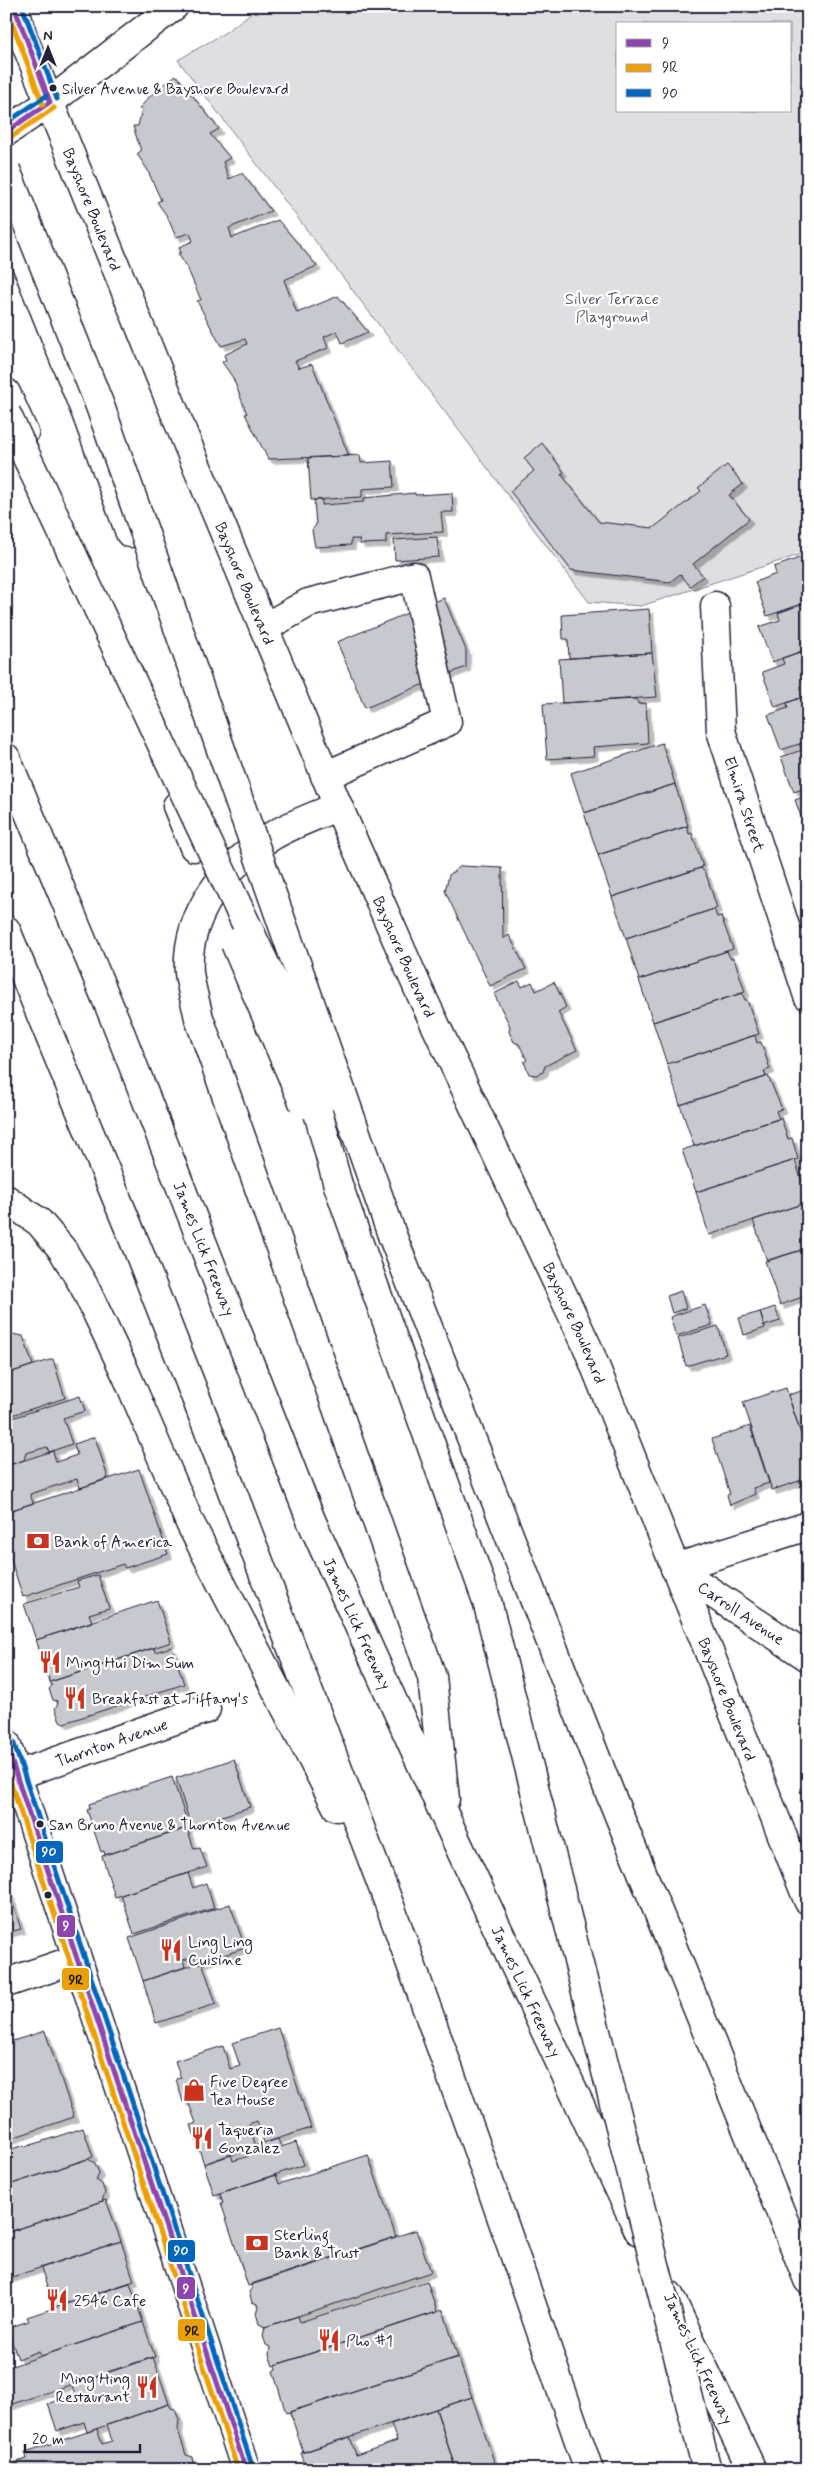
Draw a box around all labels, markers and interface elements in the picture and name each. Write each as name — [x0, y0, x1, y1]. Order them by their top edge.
north arrow — [22, 22, 72, 72]
legend — [616, 22, 792, 112]
text: N — [43, 27, 53, 45]
text: 9 — [662, 34, 669, 54]
text: 9R — [662, 58, 678, 78]
place label: Silver Avenue & Bayshore Boulevard — [62, 80, 289, 100]
marker: Silver Avenue & Bayshore Boulevard — [48, 83, 58, 93]
text: 90 — [662, 84, 678, 104]
street label: Bayshore Boulevard — [57, 145, 125, 274]
park label: Silver Terrace Playground — [565, 289, 659, 328]
street label: Bayshore Boulevard — [209, 519, 279, 648]
street label: Elmira Street — [718, 754, 769, 856]
street label: Bayshore Boulevard — [367, 893, 440, 1021]
street label: James Lick Freeway — [167, 1178, 239, 1319]
street label: Bayshore Boulevard — [537, 1259, 610, 1387]
bank icon: Bank of America — [25, 1528, 51, 1554]
place label: Bank of America — [54, 1532, 172, 1553]
street label: James Lick Freeway — [317, 1554, 395, 1693]
street label: Carroll Avenue — [693, 1577, 788, 1650]
street label: Bayshore Boulevard — [692, 1635, 760, 1764]
restaurant icon: Ming Hui Dim Sum — [37, 1649, 63, 1675]
place label: Ming Hui Dim Sum — [66, 1653, 194, 1675]
restaurant icon: Breakfast at Tiffany's — [62, 1685, 88, 1711]
place label: Breakfast at Tiffany's — [92, 1689, 248, 1710]
street label: Thornton Avenue — [53, 1714, 171, 1773]
place label: San Bruno Avenue & Thornton Avenue — [49, 1816, 291, 1836]
marker: San Bruno Avenue & Thornton Avenue — [35, 1819, 45, 1829]
line badge: 90 — [35, 1840, 64, 1864]
text: 90 — [42, 1843, 56, 1861]
unlabelled marker — [43, 1890, 53, 1900]
line badge: 9 — [56, 1914, 76, 1938]
text: 9 — [63, 1917, 70, 1935]
street label: James Lick Freeway — [486, 1923, 565, 2061]
place label: Ling Ling Cuisine — [188, 1932, 253, 1971]
restaurant icon: Ling Ling Cuisine — [158, 1937, 184, 1963]
line badge: 9R — [61, 1967, 90, 1991]
text: 9R — [68, 1971, 84, 1989]
place label: Five Degree Tea House — [210, 2072, 288, 2111]
shop icon: Five Degree Tea House — [181, 2077, 207, 2103]
place label: Taqueria Gonzalez — [218, 2120, 281, 2159]
restaurant icon: Taqueria Gonzalez — [189, 2125, 215, 2151]
place label: Sterling Bank & Trust — [274, 2225, 359, 2264]
bank icon: Sterling Bank & Trust — [244, 2230, 270, 2256]
line badge: 90 — [167, 2239, 196, 2263]
text: 90 — [174, 2242, 188, 2260]
line badge: 9 — [176, 2276, 196, 2300]
text: 9 — [183, 2280, 190, 2298]
restaurant icon: 2546 Cafe — [44, 2287, 70, 2313]
street label: James Lick Freeway — [658, 2289, 737, 2428]
place label: 2546 Cafe — [74, 2291, 146, 2312]
line badge: 9R — [177, 2318, 206, 2342]
text: 9R — [184, 2322, 200, 2340]
restaurant icon: Pho #1 — [316, 2327, 342, 2353]
place label: Pho #1 — [346, 2331, 393, 2352]
place label: Ming Hing Restaurant — [56, 2369, 130, 2408]
restaurant icon: Ming Hing Restaurant — [134, 2374, 160, 2400]
scale bar — [25, 2421, 140, 2453]
text: 20 m — [32, 2430, 64, 2450]

